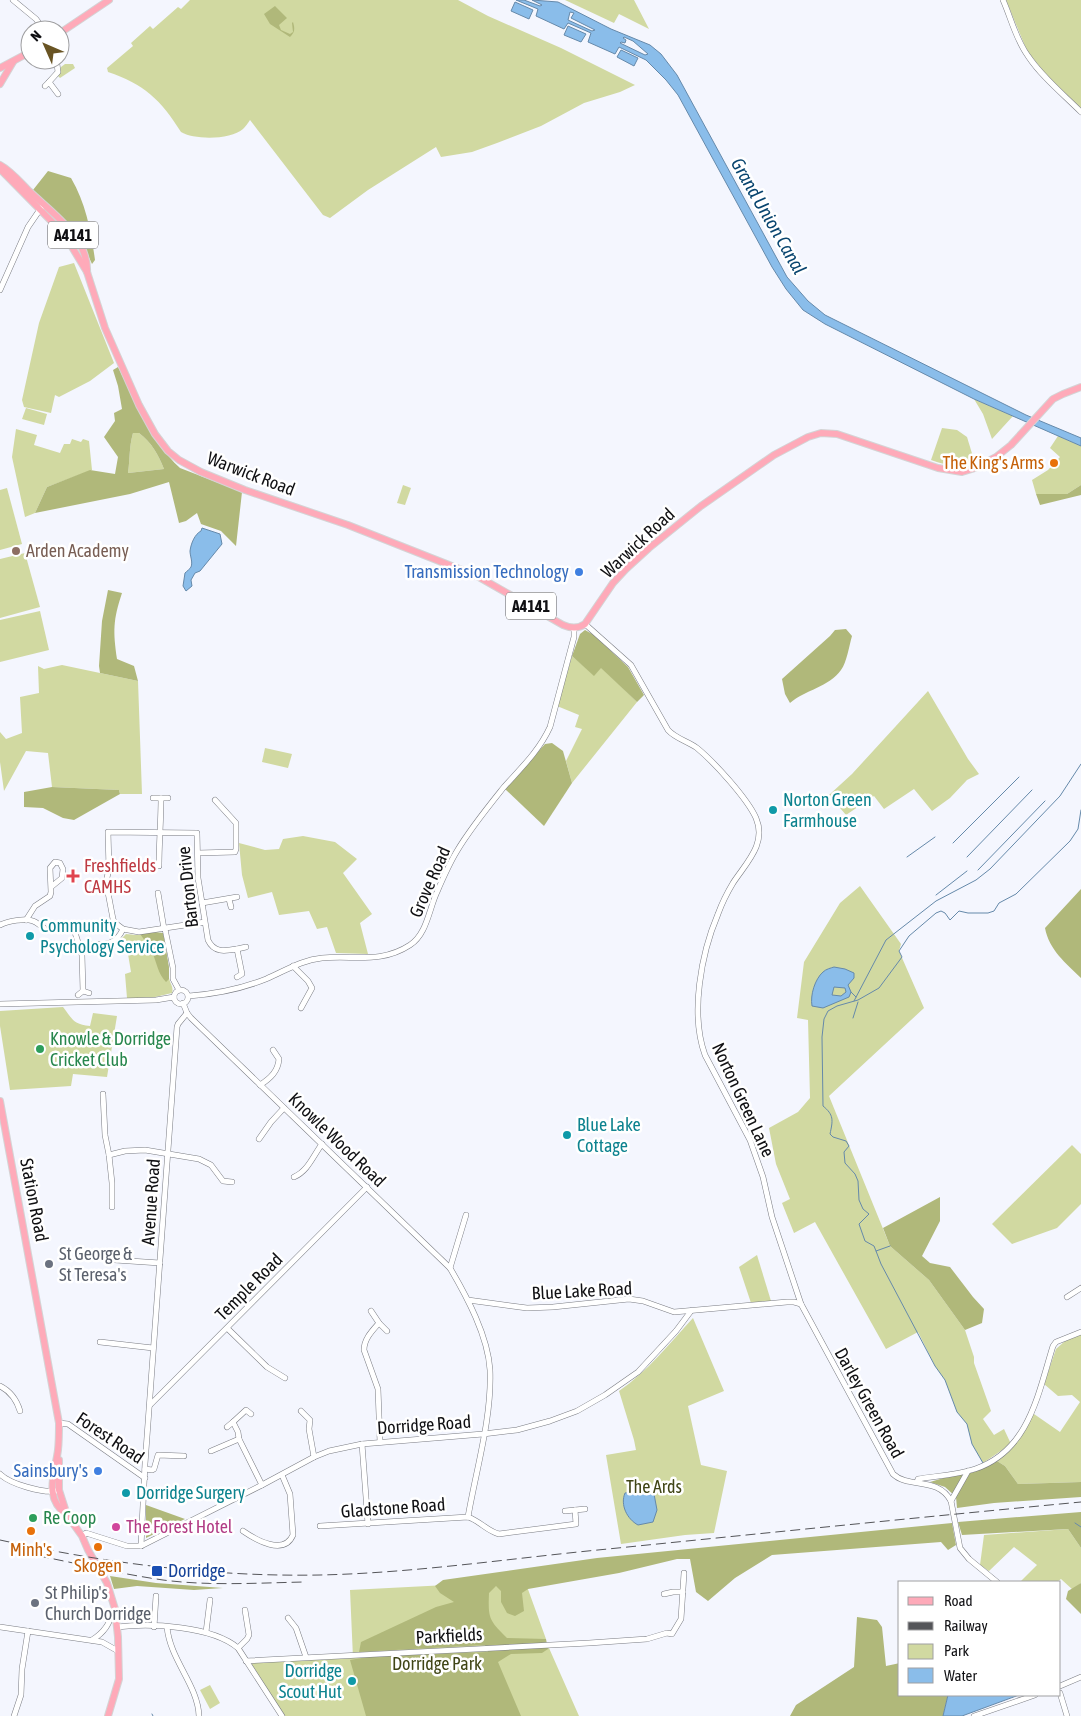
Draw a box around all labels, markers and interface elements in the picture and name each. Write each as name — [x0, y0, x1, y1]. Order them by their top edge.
north arrow — [20, 20, 70, 70]
text: N — [27, 27, 44, 44]
water label: Grand Union Canal — [727, 154, 811, 278]
road number: A4141 — [48, 222, 98, 248]
street label: Warwick Road — [204, 447, 298, 500]
place label: The King's Arms — [942, 452, 1044, 473]
marker: The King's Arms — [1048, 457, 1060, 469]
street label: Warwick Road — [597, 503, 679, 582]
place label: Arden Academy — [26, 540, 129, 561]
marker: Arden Academy — [10, 545, 22, 557]
place label: Transmission Technology — [404, 561, 569, 582]
marker: Transmission Technology — [573, 566, 585, 578]
road number: A4141 — [506, 592, 556, 620]
place label: Norton Green Farmhouse — [783, 789, 872, 831]
marker: Norton Green Farmhouse — [767, 804, 779, 816]
street label: Grove Road — [405, 843, 454, 920]
street label: Barton Drive — [173, 845, 202, 929]
place label: Freshfields CAMHS — [84, 855, 156, 897]
marker: Freshfields CAMHS — [66, 869, 80, 883]
place label: Community Psychology Service — [40, 915, 164, 957]
marker: Community Psychology Service — [24, 930, 36, 942]
place label: Knowle & Dorridge Cricket Club — [50, 1028, 171, 1070]
street label: Norton Green Lane — [708, 1039, 779, 1160]
marker: Knowle & Dorridge Cricket Club — [34, 1043, 46, 1055]
street label: Knowle Wood Road — [285, 1088, 390, 1191]
place label: Blue Lake Cottage — [577, 1114, 641, 1156]
marker: Blue Lake Cottage — [561, 1129, 573, 1141]
street label: Station Road — [16, 1156, 53, 1243]
street label: Avenue Road — [137, 1158, 164, 1246]
place label: St George & St Teresa's — [59, 1243, 133, 1285]
street label: Temple Road — [211, 1249, 287, 1325]
marker: St George & St Teresa's — [43, 1258, 55, 1270]
street label: Blue Lake Road — [531, 1277, 633, 1304]
street label: Darley Green Road — [830, 1344, 908, 1462]
street label: Forest Road — [72, 1407, 148, 1468]
street label: Dorridge Road — [376, 1411, 472, 1438]
place label: Sainsbury's — [14, 1460, 88, 1481]
marker: Sainsbury's — [92, 1465, 104, 1477]
park label: The Ards — [626, 1476, 682, 1497]
place label: Dorridge Surgery — [136, 1482, 245, 1503]
marker: Dorridge Surgery — [120, 1487, 132, 1499]
street label: Gladstone Road — [340, 1493, 446, 1522]
place label: Re Coop — [43, 1507, 96, 1528]
marker: Re Coop — [27, 1512, 39, 1524]
place label: The Forest Hotel — [126, 1516, 233, 1537]
marker: The Forest Hotel — [110, 1521, 122, 1533]
marker: Minh's — [25, 1525, 37, 1537]
place label: Minh's — [10, 1539, 52, 1560]
marker: Skogen — [92, 1541, 104, 1553]
place label: Skogen — [74, 1555, 122, 1576]
place label: Dorridge — [168, 1560, 225, 1581]
marker: Dorridge — [150, 1564, 164, 1578]
legend — [898, 1581, 1061, 1696]
place label: St Philip's Church Dorridge — [45, 1582, 151, 1624]
text: Road — [944, 1592, 973, 1609]
marker: St Philip's Church Dorridge — [29, 1597, 41, 1609]
text: Railway — [944, 1617, 988, 1634]
street label: Parkfields — [415, 1623, 483, 1648]
text: Park — [944, 1642, 969, 1659]
park label: Dorridge Park — [392, 1653, 482, 1674]
place label: Dorridge Scout Hut — [279, 1660, 342, 1702]
text: Water — [944, 1667, 977, 1684]
marker: Dorridge Scout Hut — [346, 1675, 358, 1687]

